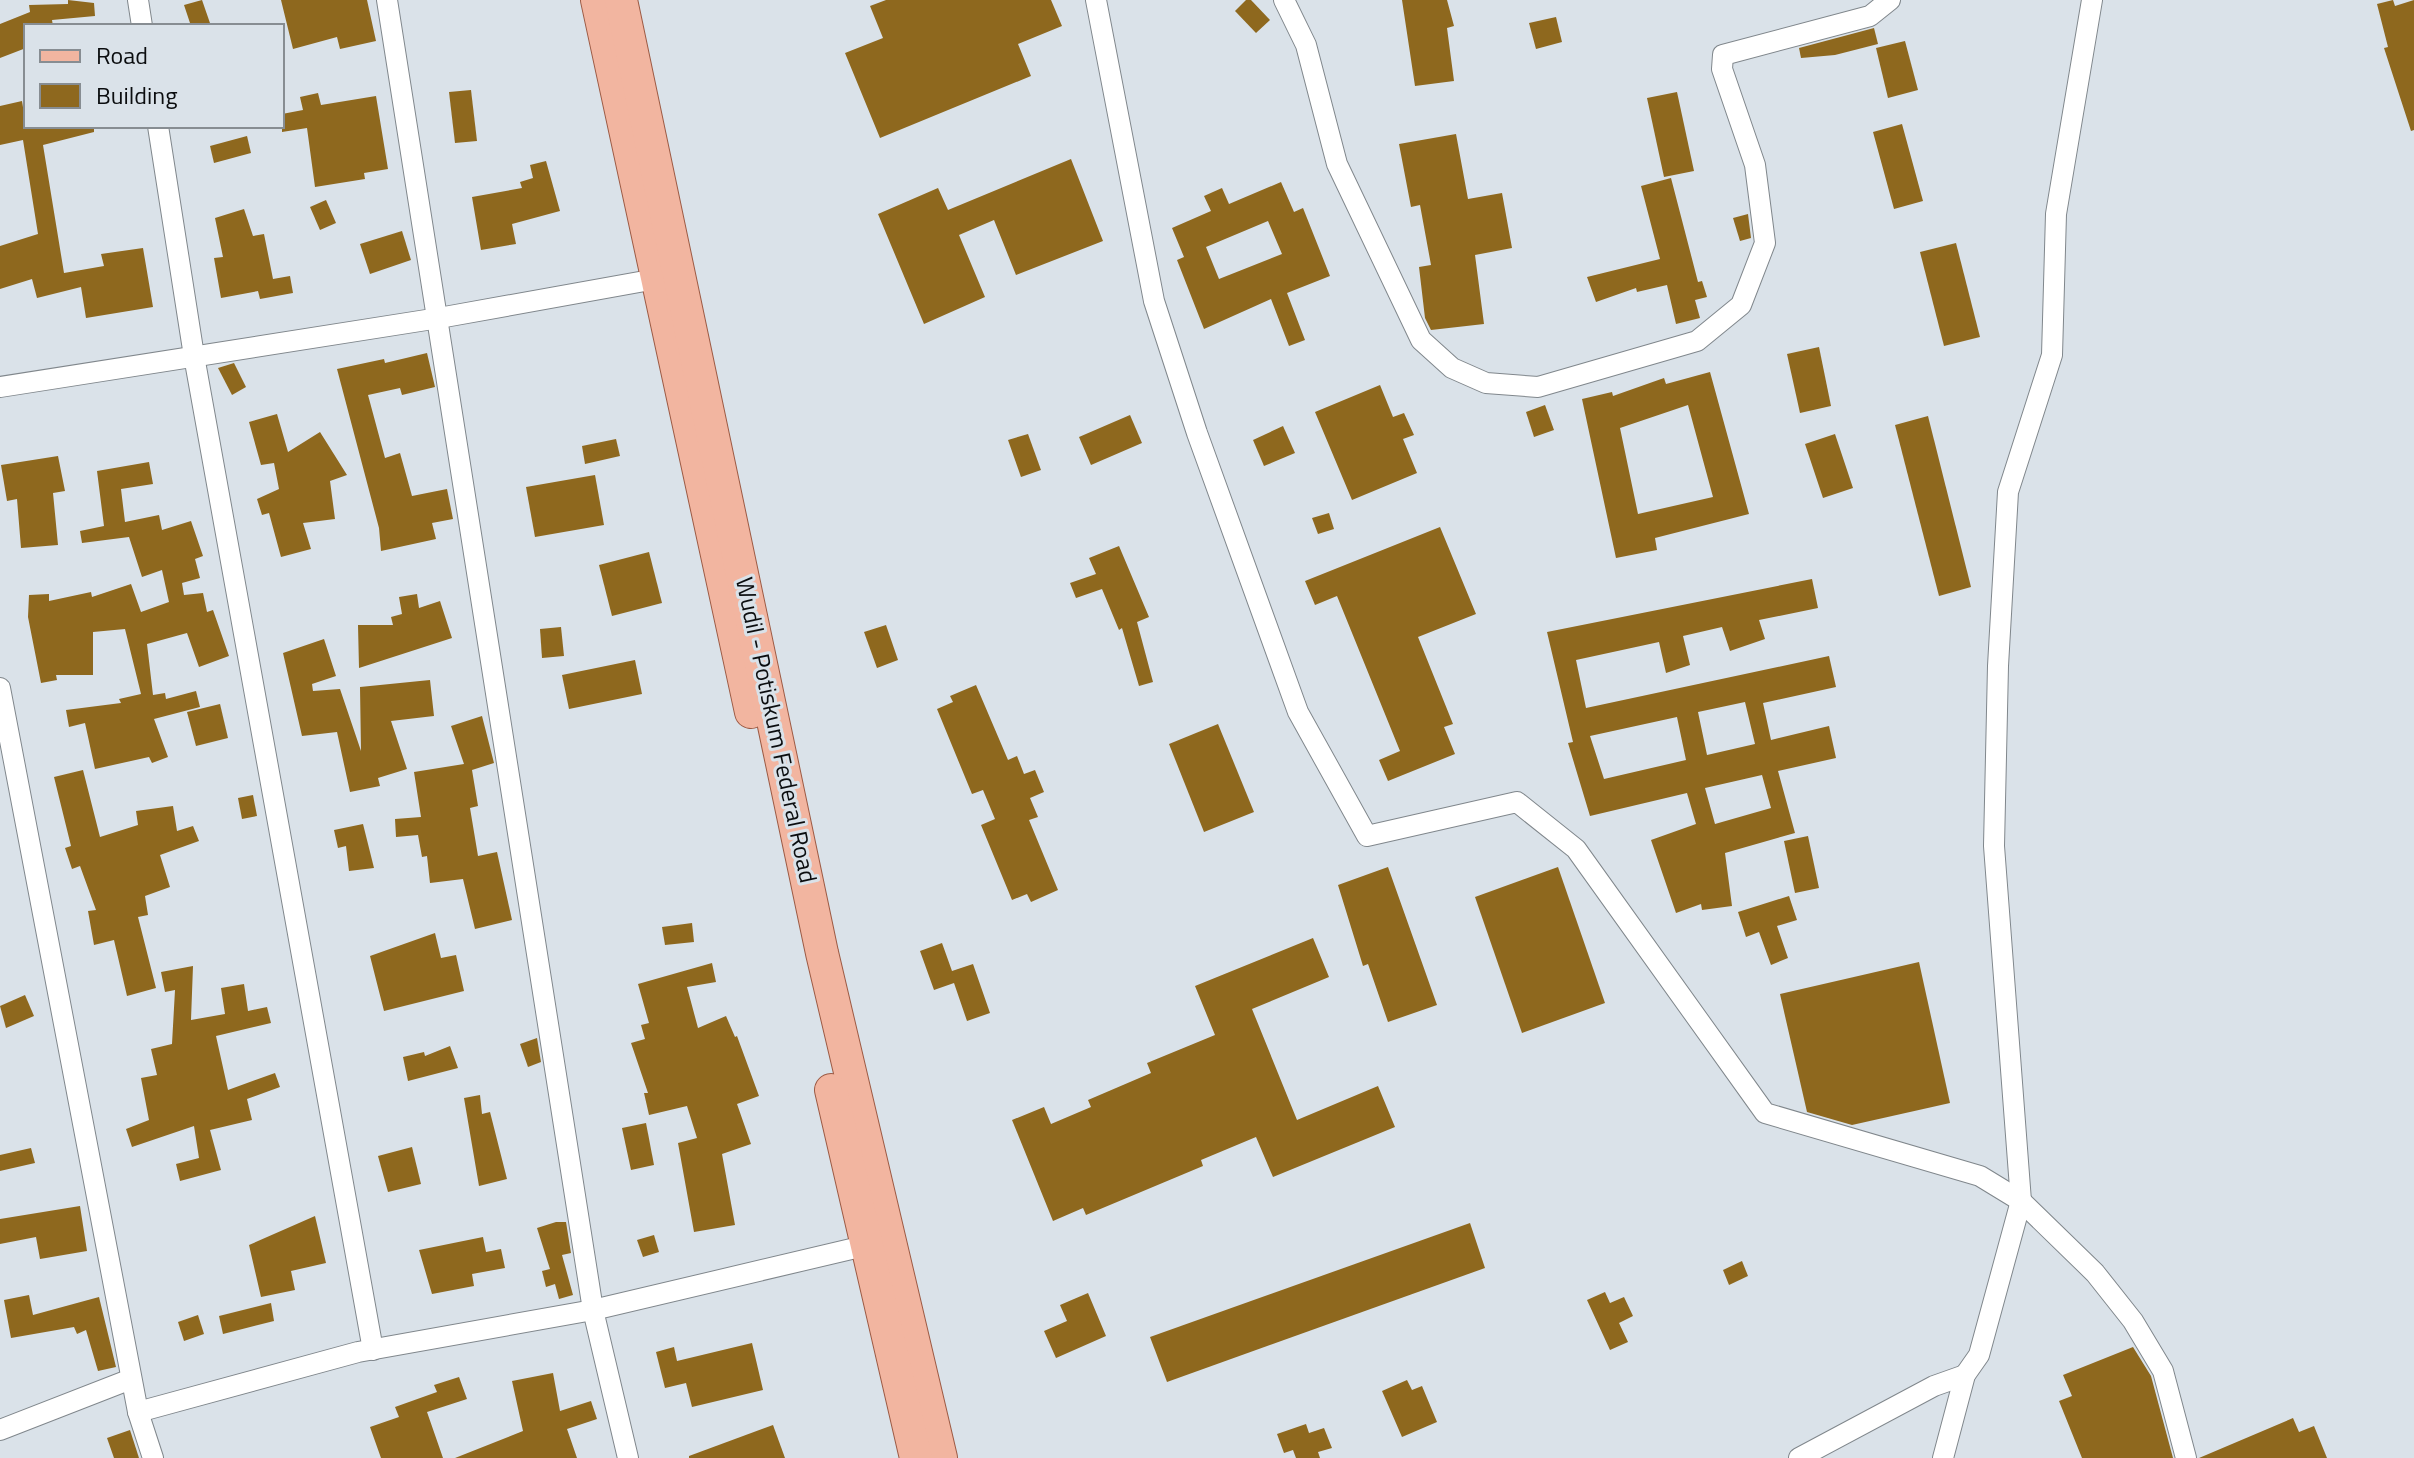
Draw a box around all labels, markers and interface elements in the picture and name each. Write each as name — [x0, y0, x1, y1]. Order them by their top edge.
legend — [24, 24, 284, 128]
text: Road — [96, 37, 148, 73]
text: Building — [96, 77, 178, 113]
street label: Wudil - Potiskum Federal Road — [727, 574, 827, 886]

